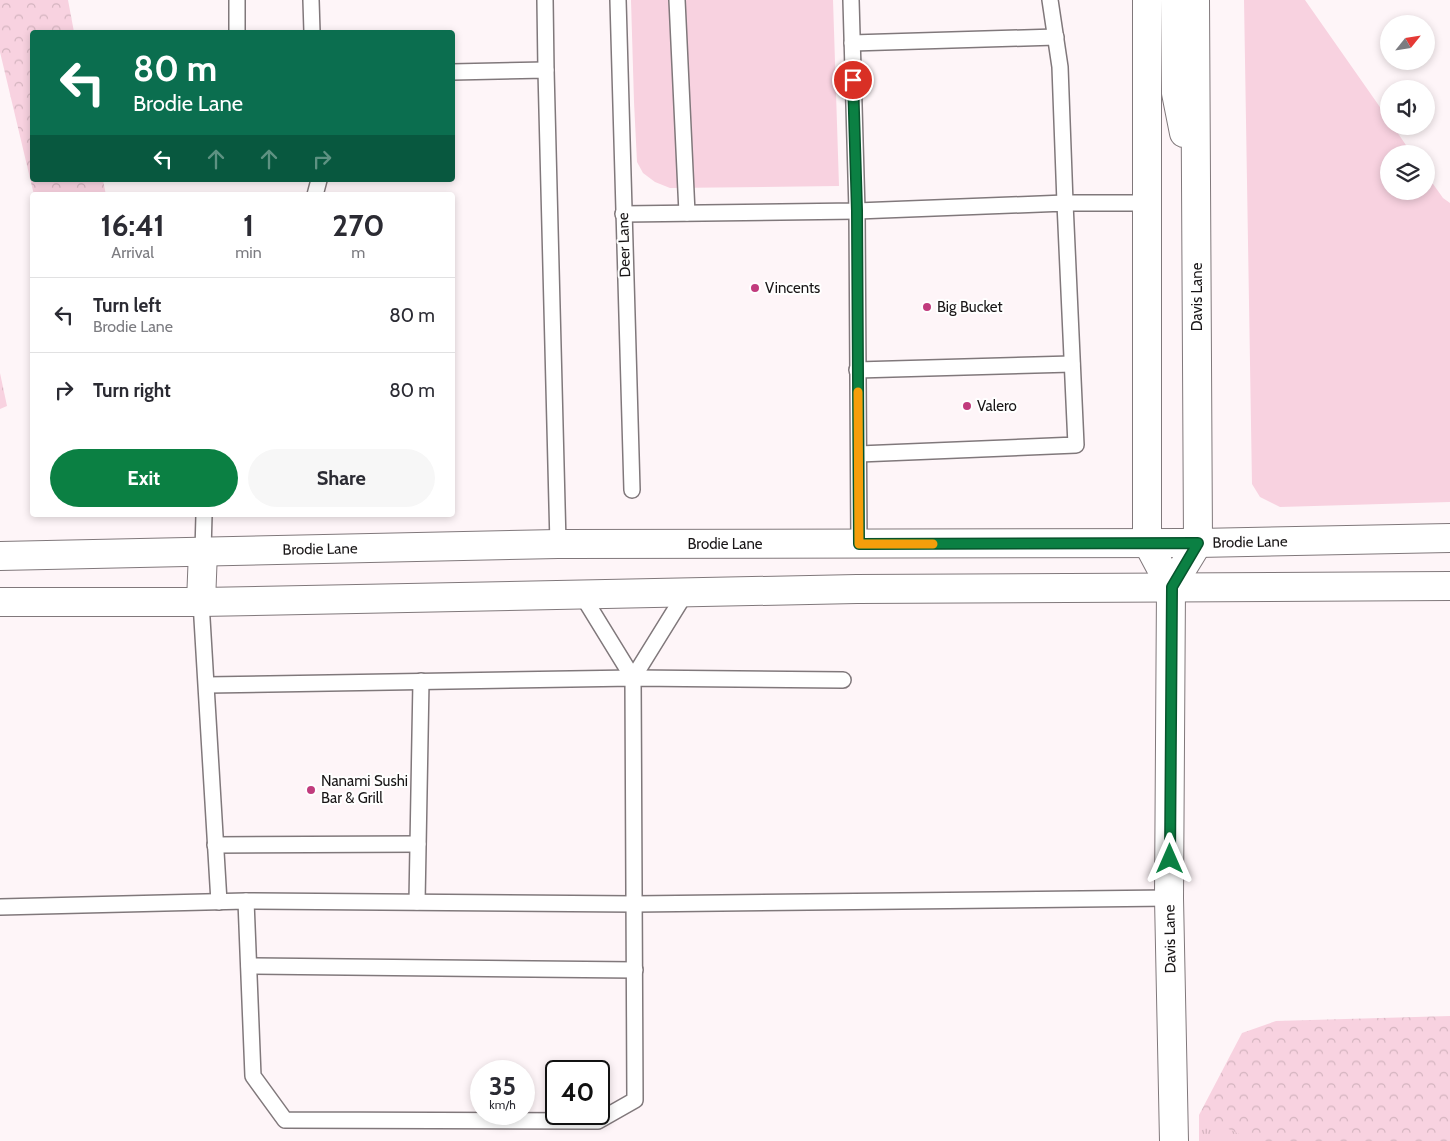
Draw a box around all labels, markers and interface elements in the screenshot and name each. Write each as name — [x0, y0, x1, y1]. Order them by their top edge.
north arrow — [1380, 15, 1435, 70]
map controls — [1380, 15, 1435, 200]
text: 80 m — [133, 47, 217, 90]
icon: left — [50, 50, 115, 115]
pin — [832, 59, 874, 101]
icon: arrive — [839, 66, 867, 94]
button: sound — [1380, 80, 1435, 135]
text: Brodie Lane — [133, 90, 243, 117]
icon: left — [149, 145, 177, 173]
icon: ahead — [202, 145, 230, 173]
icon: ahead — [255, 145, 283, 173]
icon: right — [308, 145, 336, 173]
button: layers — [1380, 145, 1435, 200]
text: 16:41 — [101, 207, 165, 244]
text: 1 — [243, 207, 254, 244]
text: 270 — [332, 207, 384, 244]
street label: Deer Lane — [614, 212, 634, 278]
text: Arrival — [111, 243, 154, 262]
text: min — [235, 243, 262, 262]
text: m — [351, 243, 365, 262]
street label: Davis Lane — [1188, 262, 1206, 331]
place label: Vincents — [765, 279, 820, 297]
marker: Vincents — [749, 282, 761, 294]
text: Turn left — [93, 294, 161, 317]
place label: Big Bucket — [937, 298, 1003, 316]
icon: left — [50, 301, 78, 329]
marker: Big Bucket — [921, 301, 933, 313]
text: 80 m — [389, 304, 435, 327]
text: Brodie Lane — [93, 317, 173, 336]
icon: right — [50, 376, 78, 404]
text: Turn right — [93, 379, 171, 402]
text: 80 m — [389, 379, 435, 402]
place label: Valero — [977, 397, 1017, 415]
marker: Valero — [961, 400, 973, 412]
button: Exit — [50, 449, 238, 507]
button: Share — [248, 449, 435, 507]
street label: Brodie Lane — [1212, 532, 1288, 552]
street label: Brodie Lane — [688, 535, 763, 553]
street label: Brodie Lane — [282, 539, 358, 559]
place label: Nanami Sushi Bar & Grill — [321, 772, 408, 807]
marker: Nanami Sushi Bar & Grill — [305, 784, 317, 796]
position arrow — [1143, 832, 1195, 884]
street label: Davis Lane — [1160, 904, 1180, 973]
speed limit sign: 40 — [545, 1060, 610, 1125]
text: 35 — [489, 1071, 516, 1101]
text: km/h — [489, 1097, 516, 1112]

